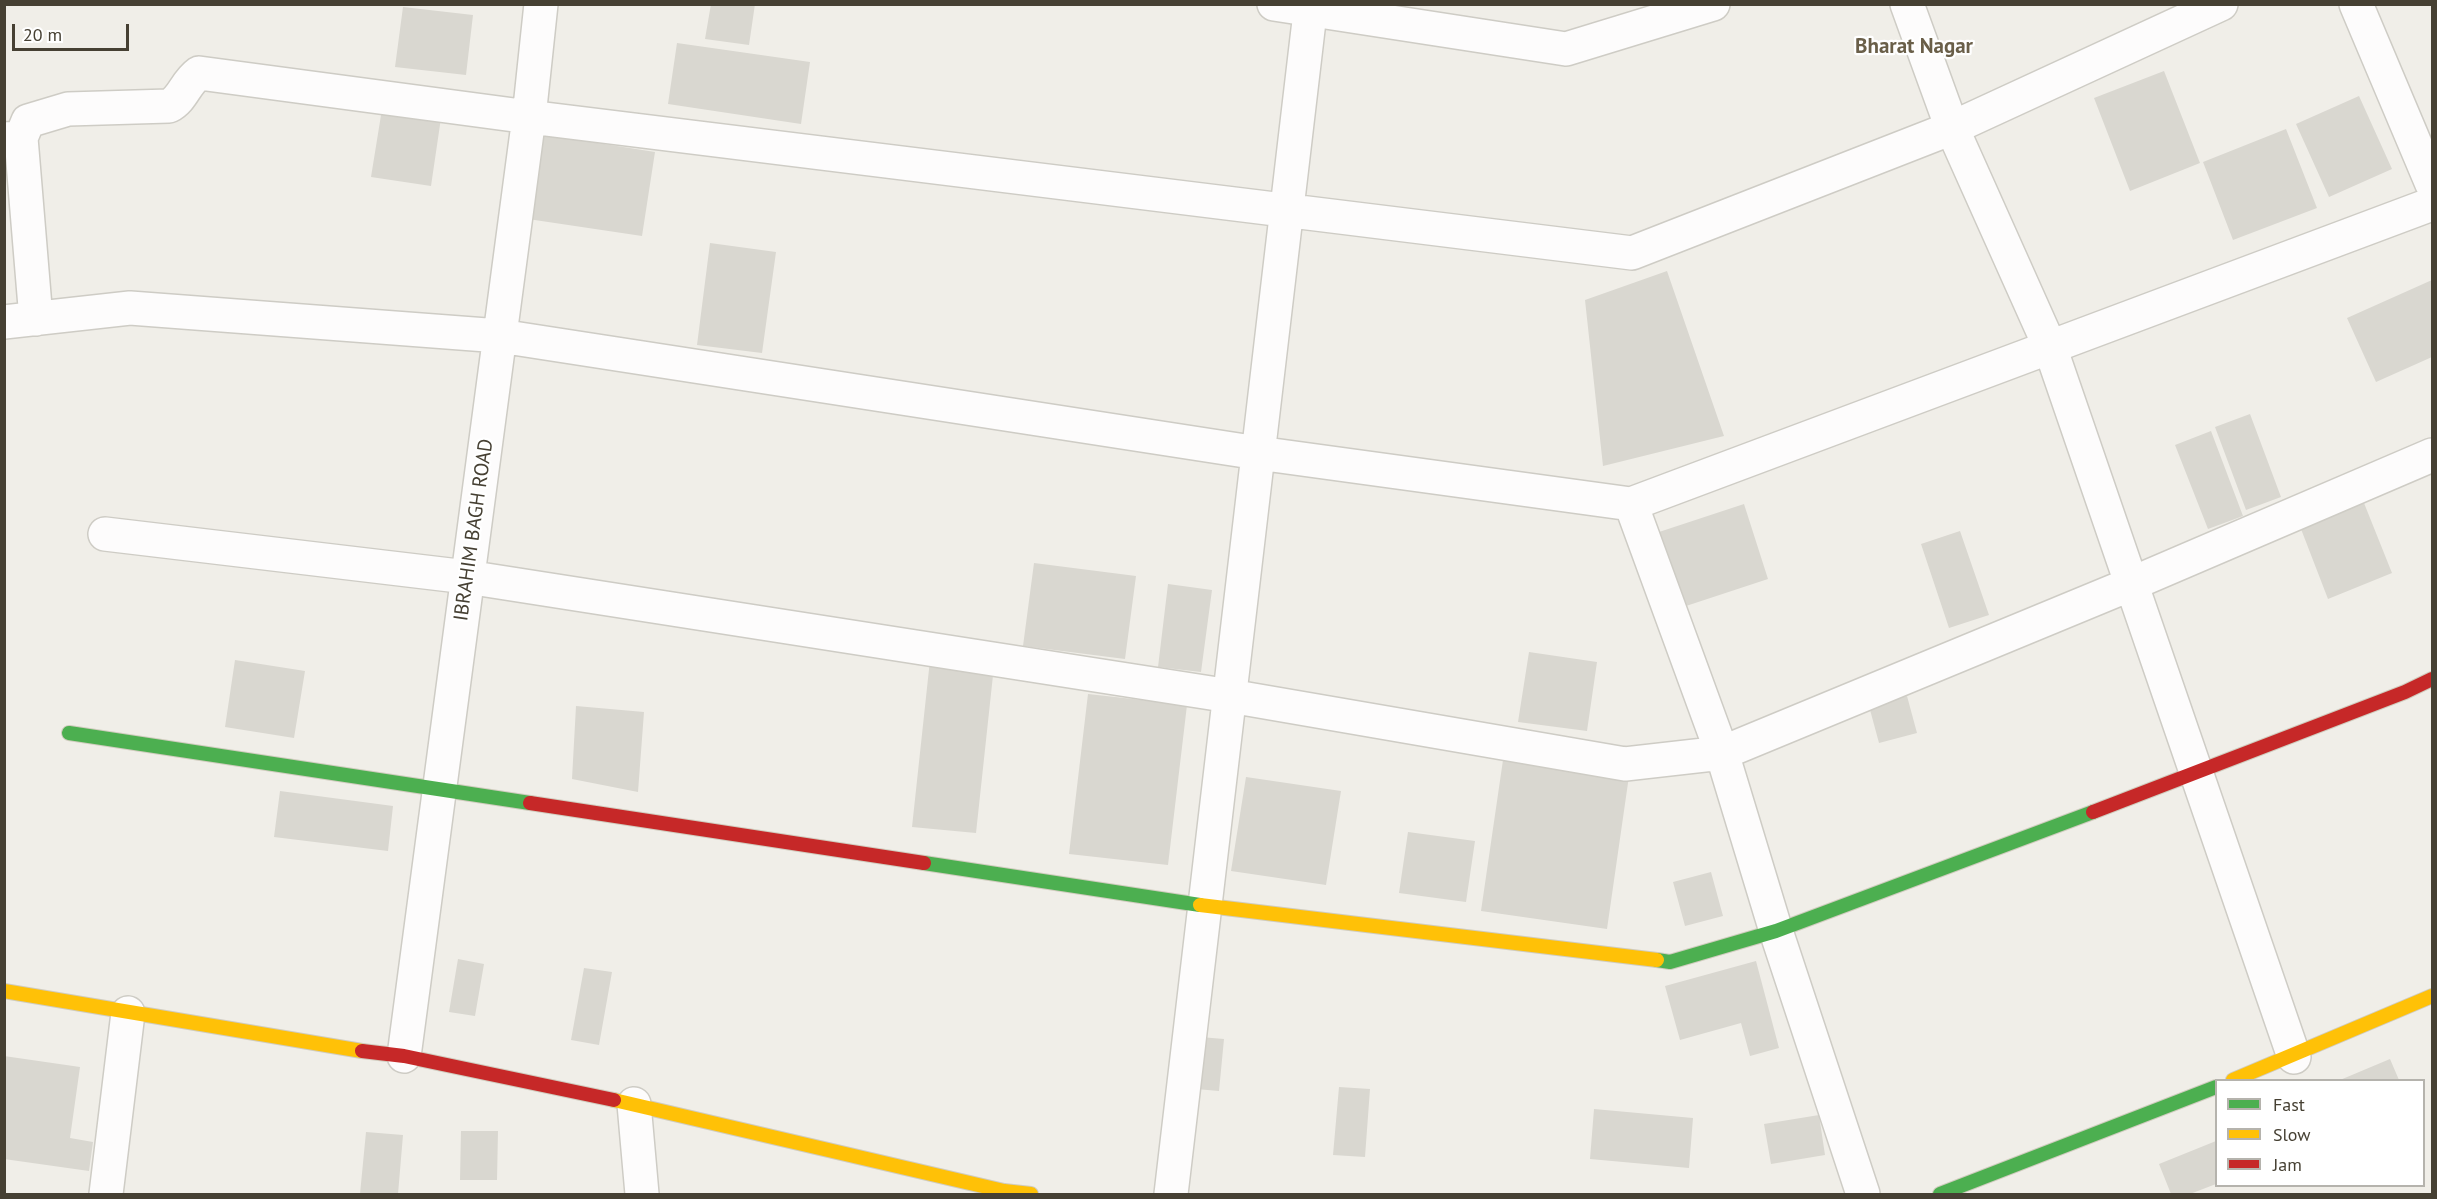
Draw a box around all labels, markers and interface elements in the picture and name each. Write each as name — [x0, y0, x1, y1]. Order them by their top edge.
scale bar — [15, 12, 132, 50]
text: 20 m — [23, 23, 62, 46]
district label: Bharat Nagar — [1855, 34, 1973, 60]
street label: IBRAHIM BAGH ROAD — [449, 437, 499, 623]
legend — [2215, 1079, 2425, 1187]
text: Fast — [2273, 1093, 2305, 1116]
text: Slow — [2273, 1123, 2311, 1146]
text: Jam — [2273, 1153, 2302, 1176]

